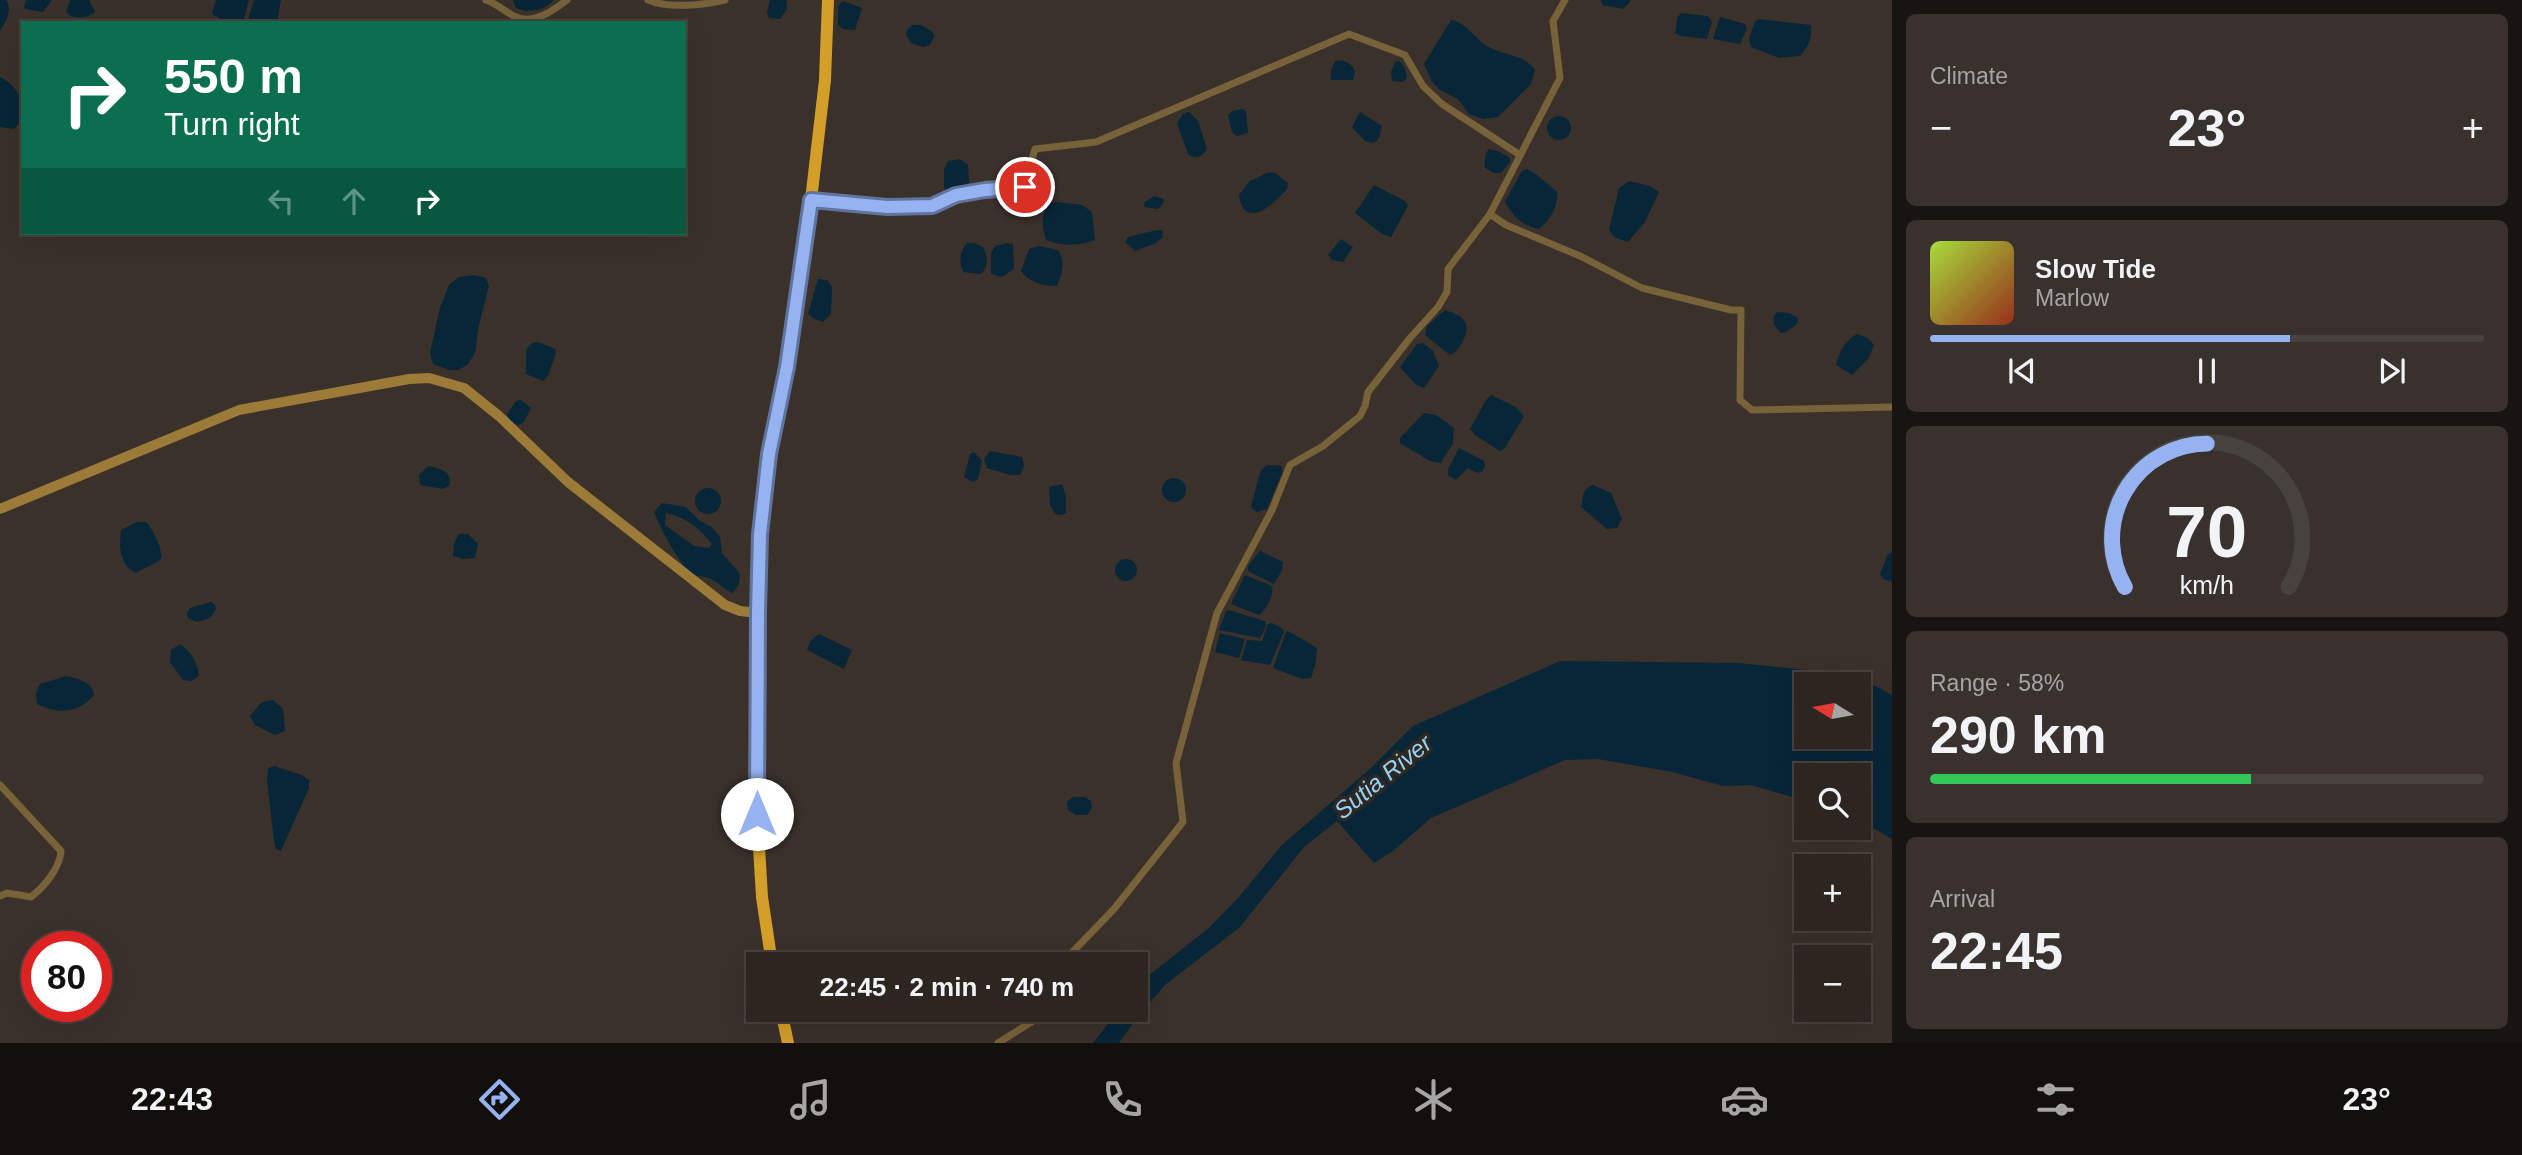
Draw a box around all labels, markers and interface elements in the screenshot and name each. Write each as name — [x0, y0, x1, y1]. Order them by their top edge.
icon: right — [49, 49, 140, 140]
text: 550 m — [164, 49, 303, 103]
text: Climate — [1930, 63, 2008, 89]
text: 23° — [2168, 99, 2246, 157]
text: Turn right — [164, 106, 300, 142]
text: − — [1930, 107, 1952, 149]
text: + — [2462, 107, 2484, 149]
pin — [995, 157, 1055, 217]
icon: arrive — [1006, 168, 1044, 206]
icon: left — [262, 182, 300, 220]
icon: ahead — [335, 182, 373, 220]
icon: right — [408, 182, 446, 220]
text: Slow Tide — [2035, 254, 2156, 284]
text: Marlow — [2035, 285, 2109, 311]
icon: previous — [2003, 352, 2041, 390]
icon: pause — [2188, 352, 2226, 390]
icon: next — [2373, 352, 2411, 390]
text: 70 — [2167, 492, 2247, 573]
text: km/h — [2180, 571, 2234, 599]
text: Range · 58% — [1930, 670, 2064, 696]
north arrow — [1794, 672, 1871, 749]
map controls — [1794, 672, 1871, 1022]
text: 290 km — [1930, 706, 2106, 764]
water label: Sutia River — [1329, 729, 1438, 824]
button: search — [1794, 763, 1871, 840]
position arrow — [720, 777, 794, 851]
button: + — [1794, 854, 1871, 931]
text: Arrival — [1930, 886, 1995, 912]
text: 22:45 — [1930, 922, 2063, 980]
speed limit sign: 80 — [21, 931, 112, 1022]
button: − — [1794, 945, 1871, 1022]
text: 22:45 · 2 min · 740 m — [820, 972, 1074, 1002]
icon: directions — [475, 1075, 524, 1124]
icon: music — [786, 1075, 835, 1124]
icon: phone — [1098, 1075, 1147, 1124]
icon: climate — [1409, 1075, 1458, 1124]
icon: car — [1720, 1075, 1769, 1124]
icon: filters — [2031, 1075, 2080, 1124]
text: 22:43 — [131, 1081, 213, 1117]
text: 23° — [2342, 1081, 2391, 1117]

